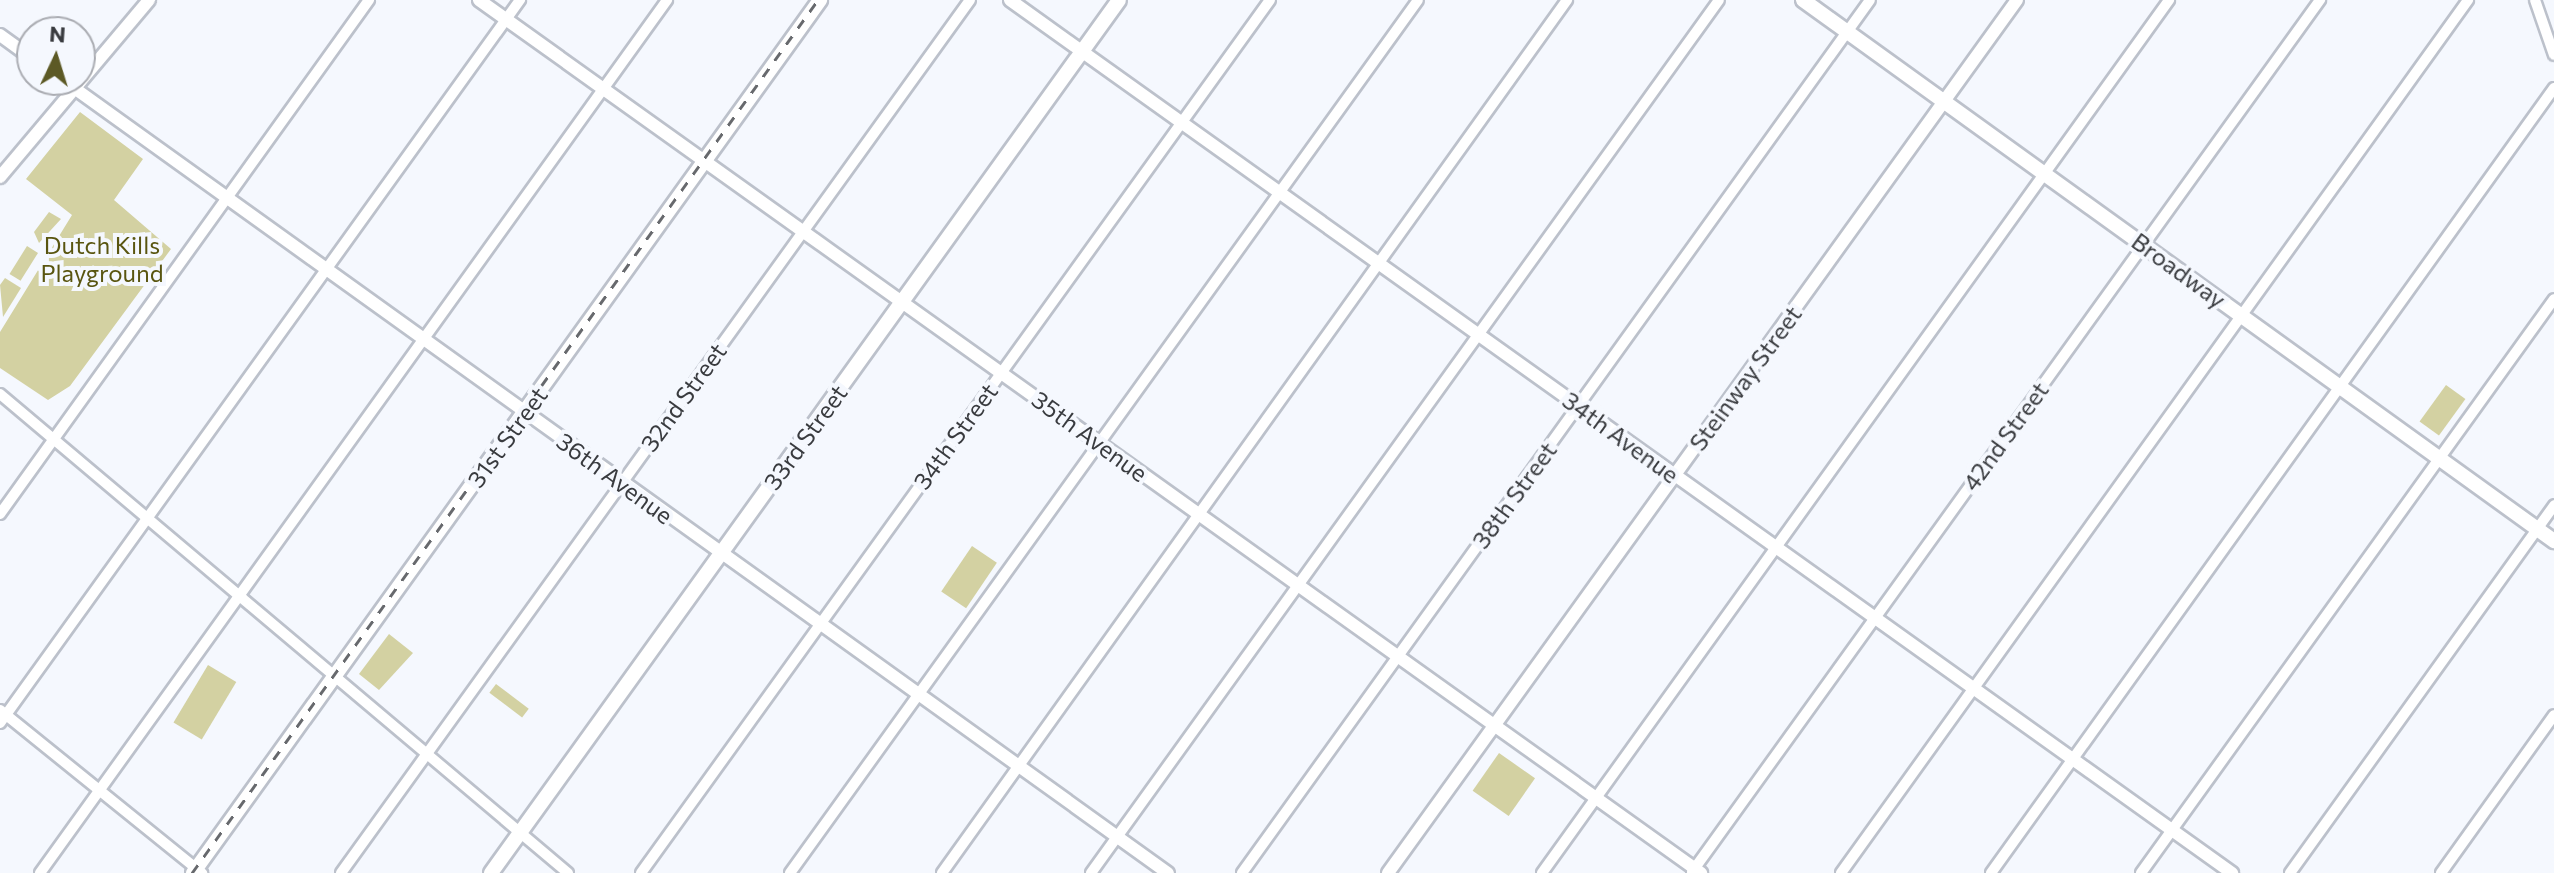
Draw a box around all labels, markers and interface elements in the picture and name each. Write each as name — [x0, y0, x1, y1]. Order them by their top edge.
north arrow — [16, 16, 96, 96]
text: N — [48, 20, 67, 48]
street label: Broadway — [2126, 226, 2232, 314]
park label: Dutch Kills Playground — [40, 231, 164, 287]
street label: Steinway Street — [1683, 300, 1807, 456]
street label: 32nd Street — [634, 337, 732, 457]
street label: 42nd Street — [1956, 376, 2054, 496]
street label: 34th Street — [907, 377, 1003, 495]
street label: 33rd Street — [757, 379, 853, 495]
street label: 31st Street — [461, 381, 553, 493]
street label: 35th Avenue — [1027, 384, 1153, 488]
street label: 34th Avenue — [1557, 385, 1685, 489]
street label: 36th Avenue — [551, 426, 679, 530]
street label: 38th Street — [1466, 436, 1562, 554]

